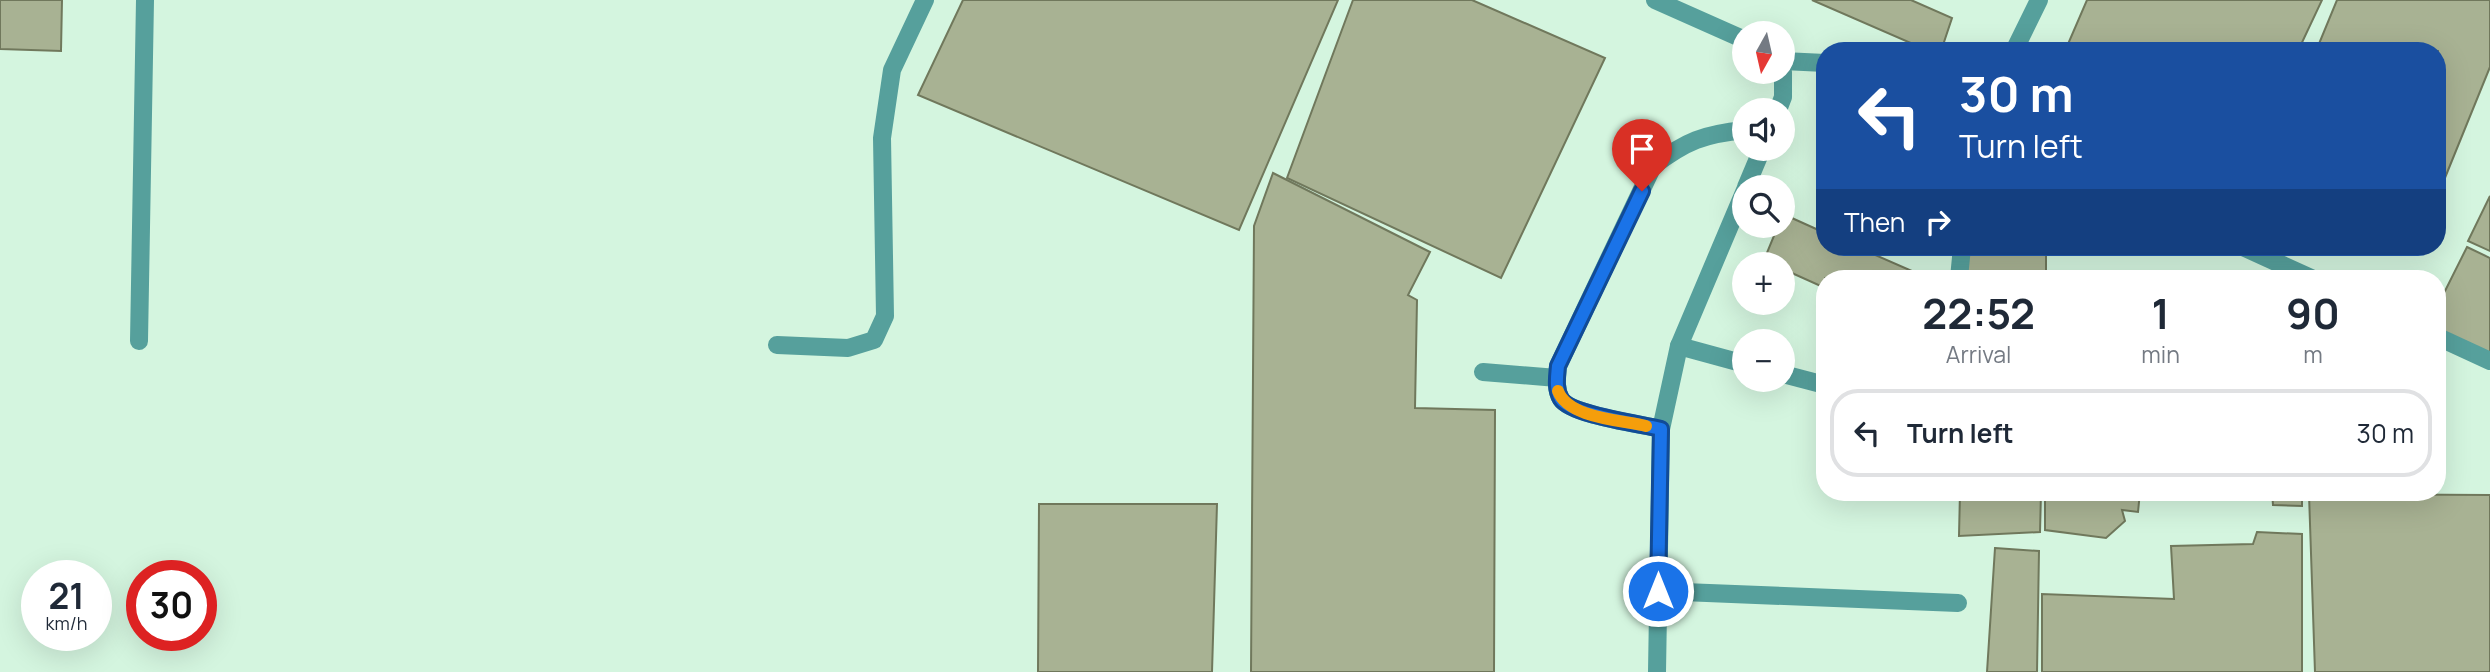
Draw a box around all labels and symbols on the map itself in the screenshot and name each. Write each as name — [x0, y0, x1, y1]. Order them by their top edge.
north arrow — [1732, 21, 1796, 84]
pin — [1612, 119, 1672, 191]
position arrow — [1621, 554, 1695, 628]
speed limit sign: 30 — [126, 560, 217, 651]

